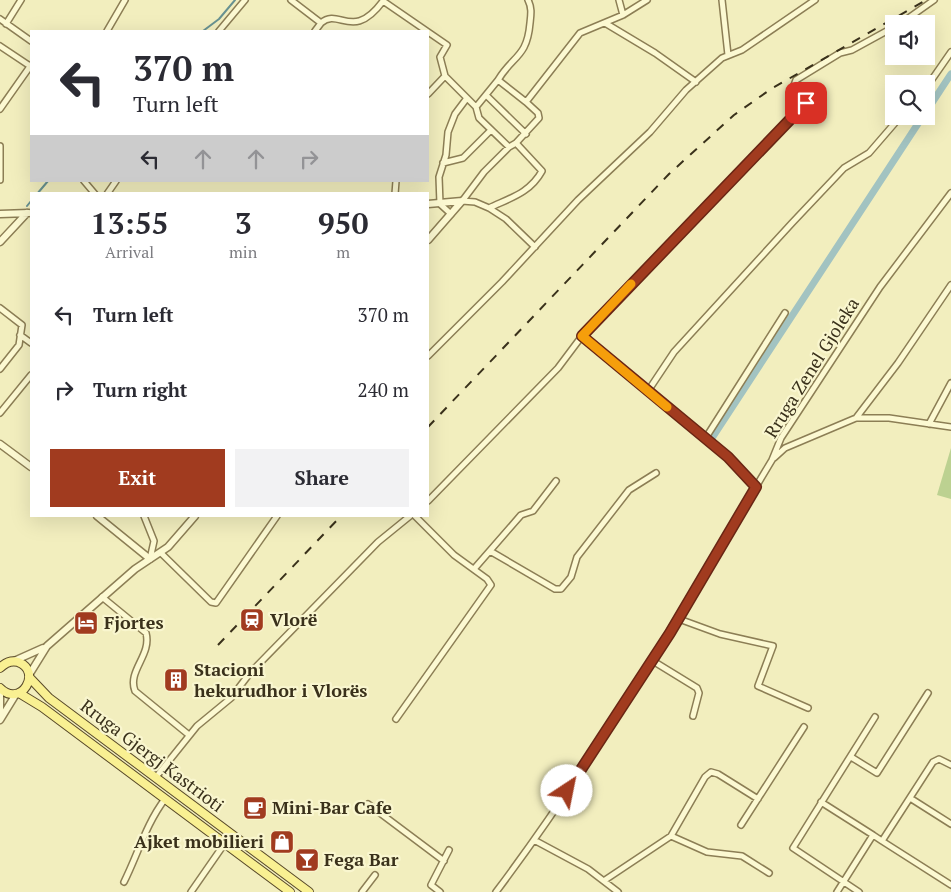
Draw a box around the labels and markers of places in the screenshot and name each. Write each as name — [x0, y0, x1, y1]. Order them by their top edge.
pin — [785, 82, 827, 124]
station icon: Vlorë — [239, 607, 265, 633]
place label: Vlorë — [270, 607, 318, 631]
hotel icon: Fjortes — [73, 610, 99, 636]
place label: Fjortes — [104, 610, 164, 634]
place label: Stacioni hekurudhor i Vlorës — [194, 657, 367, 702]
building icon: Stacioni hekurudhor i Vlorës — [163, 667, 189, 693]
cafe icon: Mini-Bar Cafe — [242, 795, 268, 821]
place label: Mini-Bar Cafe — [272, 795, 392, 819]
place label: Ajket mobilieri — [134, 829, 264, 853]
shop icon: Ajket mobilieri — [269, 829, 295, 855]
bar icon: Fega Bar — [294, 847, 320, 873]
place label: Fega Bar — [324, 847, 399, 871]

